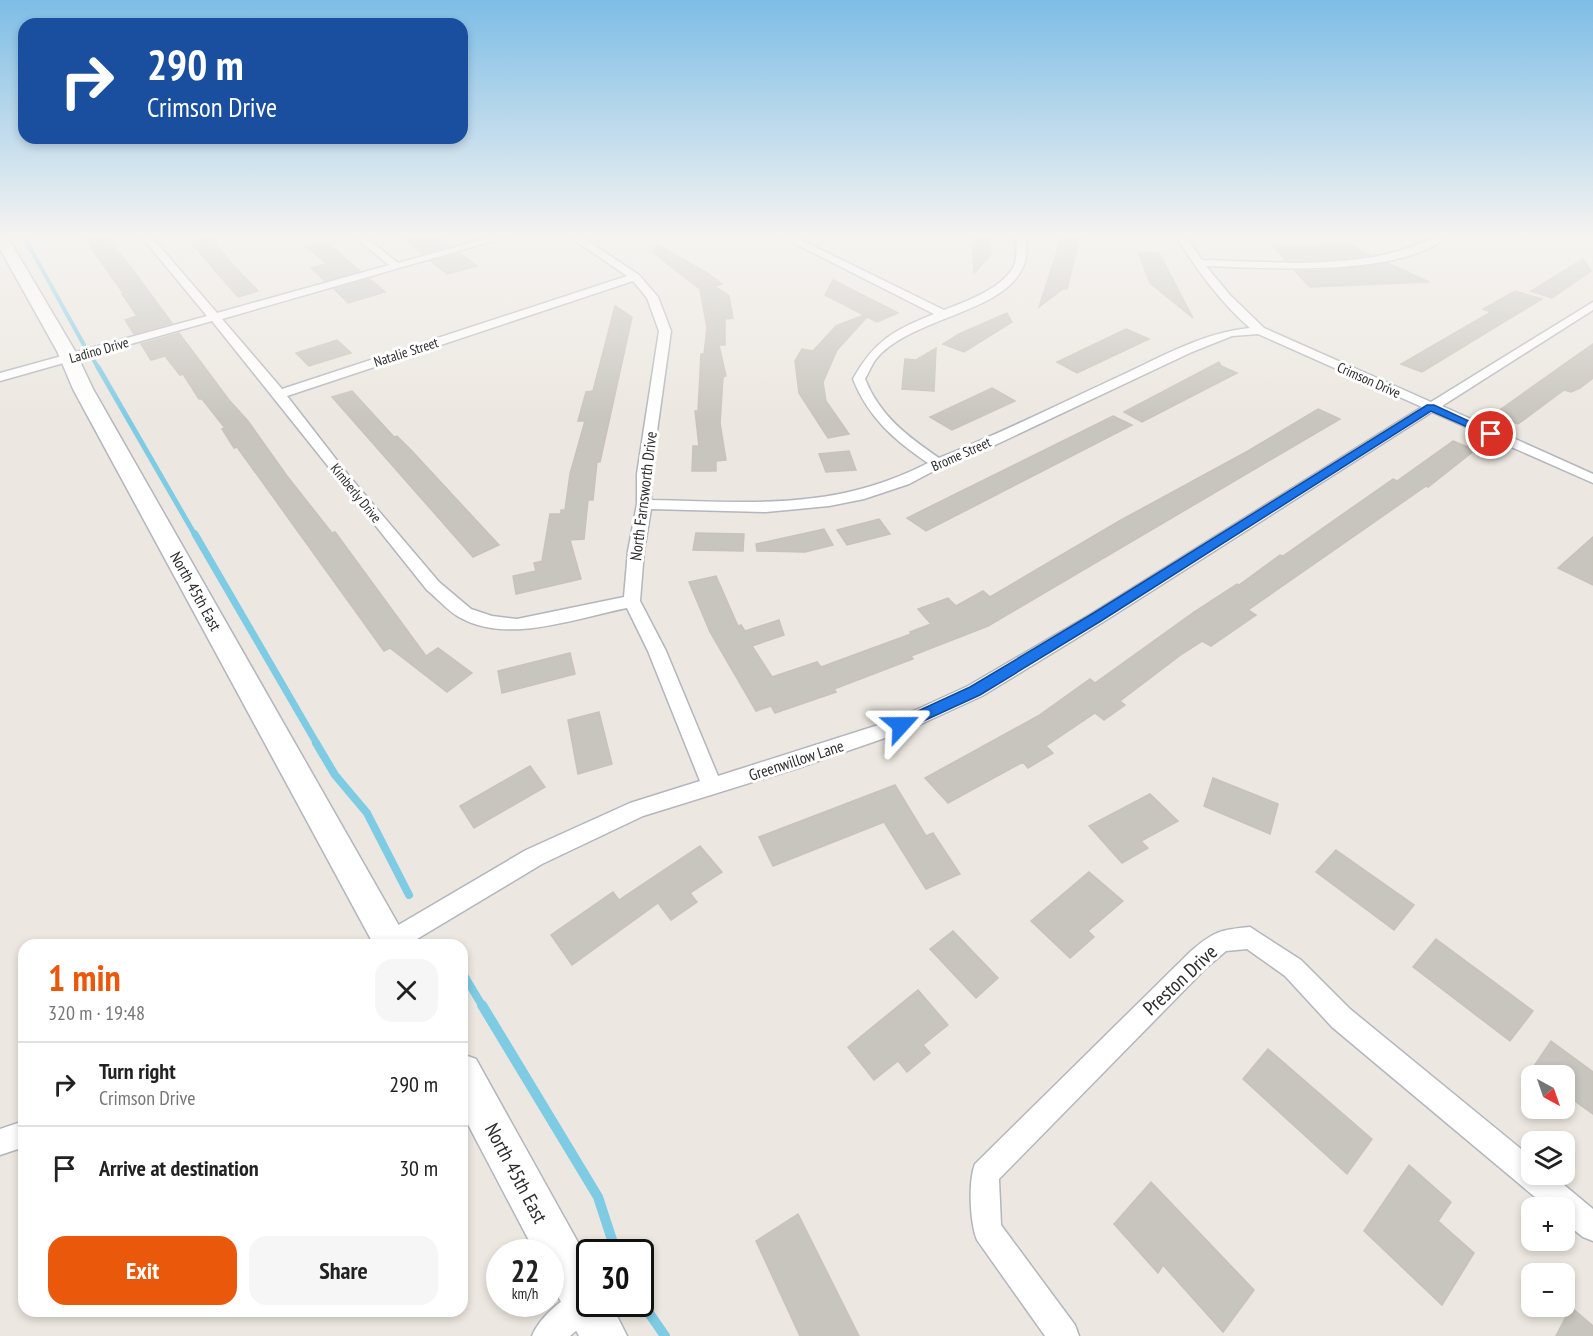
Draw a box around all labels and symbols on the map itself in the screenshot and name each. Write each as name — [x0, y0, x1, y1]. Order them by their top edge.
street label: Ladino Drive — [67, 333, 131, 367]
street label: Natalie Street — [372, 333, 441, 371]
street label: Crimson Drive — [1334, 358, 1404, 402]
pin — [1465, 408, 1516, 459]
street label: North Farnsworth Drive — [625, 430, 661, 562]
street label: Brome Street — [928, 433, 994, 475]
street label: Kimberly Drive — [327, 460, 386, 527]
street label: North 45th East — [166, 548, 226, 635]
position arrow — [869, 693, 933, 757]
street label: Greenwillow Lane — [746, 735, 846, 785]
street label: Preston Drive — [1137, 939, 1223, 1021]
north arrow — [1521, 1065, 1575, 1119]
street label: North 45th East — [479, 1119, 553, 1228]
speed limit sign: 30 — [576, 1239, 654, 1317]

